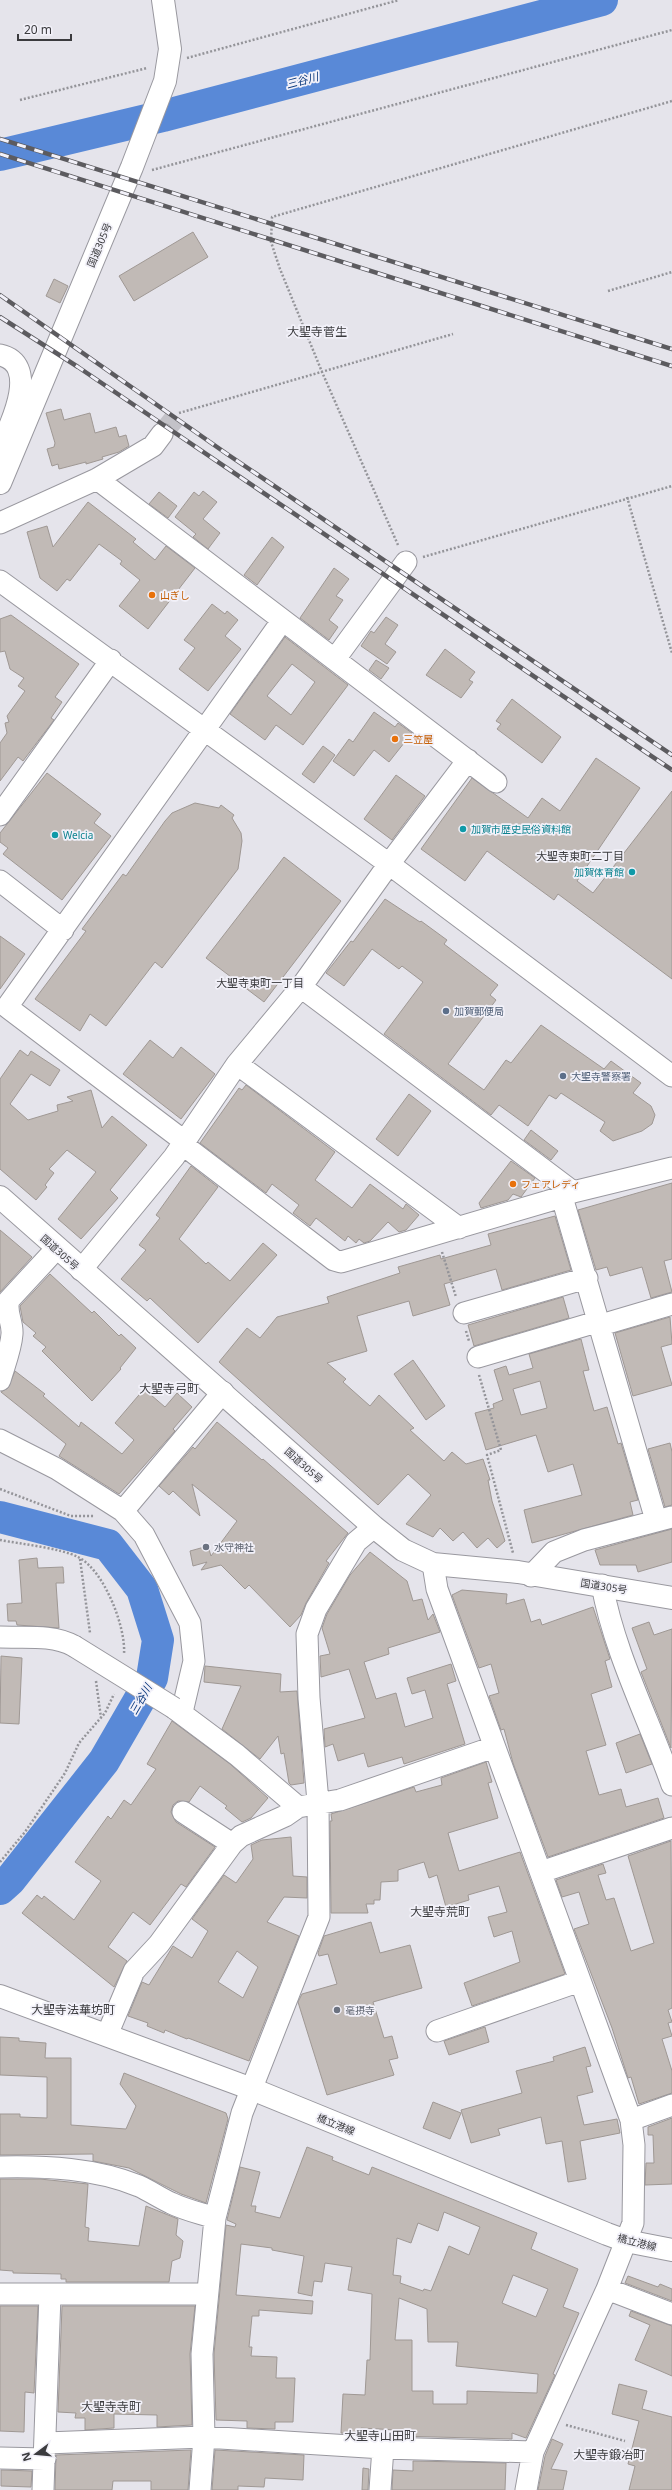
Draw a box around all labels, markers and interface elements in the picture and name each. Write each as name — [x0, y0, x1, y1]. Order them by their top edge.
scale bar — [18, 16, 71, 42]
text: 20 m — [24, 21, 52, 38]
water label: 三谷川 — [284, 68, 321, 92]
street label: 国道305号 — [83, 221, 115, 269]
district label: 大聖寺菅生 — [287, 323, 347, 340]
place label: 山ぎし — [160, 588, 190, 602]
marker: 山ぎし — [147, 590, 157, 600]
place label: 三笠屋 — [403, 732, 433, 746]
marker: 三笠屋 — [390, 734, 400, 744]
place label: 加賀市歴史民俗資料館 — [471, 822, 571, 836]
marker: 加賀市歴史民俗資料館 — [458, 824, 468, 834]
place label: Welcia — [63, 828, 93, 842]
marker: Welcia — [50, 830, 60, 840]
district label: 大聖寺東町二丁目 — [536, 848, 624, 863]
place label: 加賀体育館 — [574, 865, 624, 879]
marker: 加賀体育館 — [627, 867, 637, 877]
district label: 大聖寺東町一丁目 — [216, 975, 304, 990]
place label: 加賀郵便局 — [454, 1004, 504, 1018]
marker: 加賀郵便局 — [441, 1006, 451, 1016]
place label: 大聖寺警察署 — [571, 1069, 631, 1083]
marker: 大聖寺警察署 — [558, 1071, 568, 1081]
place label: フェアレディ — [521, 1177, 580, 1191]
marker: フェアレディ — [508, 1179, 518, 1189]
street label: 国道305号 — [38, 1231, 82, 1273]
district label: 大聖寺弓町 — [139, 1380, 199, 1397]
street label: 国道305号 — [282, 1444, 326, 1486]
place label: 水守神社 — [214, 1540, 254, 1554]
marker: 水守神社 — [201, 1542, 211, 1552]
street label: 国道305号 — [580, 1575, 628, 1597]
water label: 三谷川 — [125, 1680, 155, 1717]
district label: 大聖寺荒町 — [410, 1903, 470, 1920]
district label: 大聖寺法華坊町 — [31, 2001, 115, 2018]
place label: 毫摂寺 — [345, 2003, 375, 2017]
marker: 毫摂寺 — [332, 2005, 342, 2015]
street label: 橋立港線 — [315, 2110, 357, 2138]
street label: 橋立港線 — [616, 2230, 658, 2254]
district label: 大聖寺寺町 — [81, 2398, 141, 2415]
district label: 大聖寺山田町 — [344, 2427, 416, 2444]
north arrow — [16, 2434, 56, 2474]
district label: 大聖寺鍛冶町 — [573, 2446, 645, 2463]
text: N — [17, 2451, 34, 2463]

